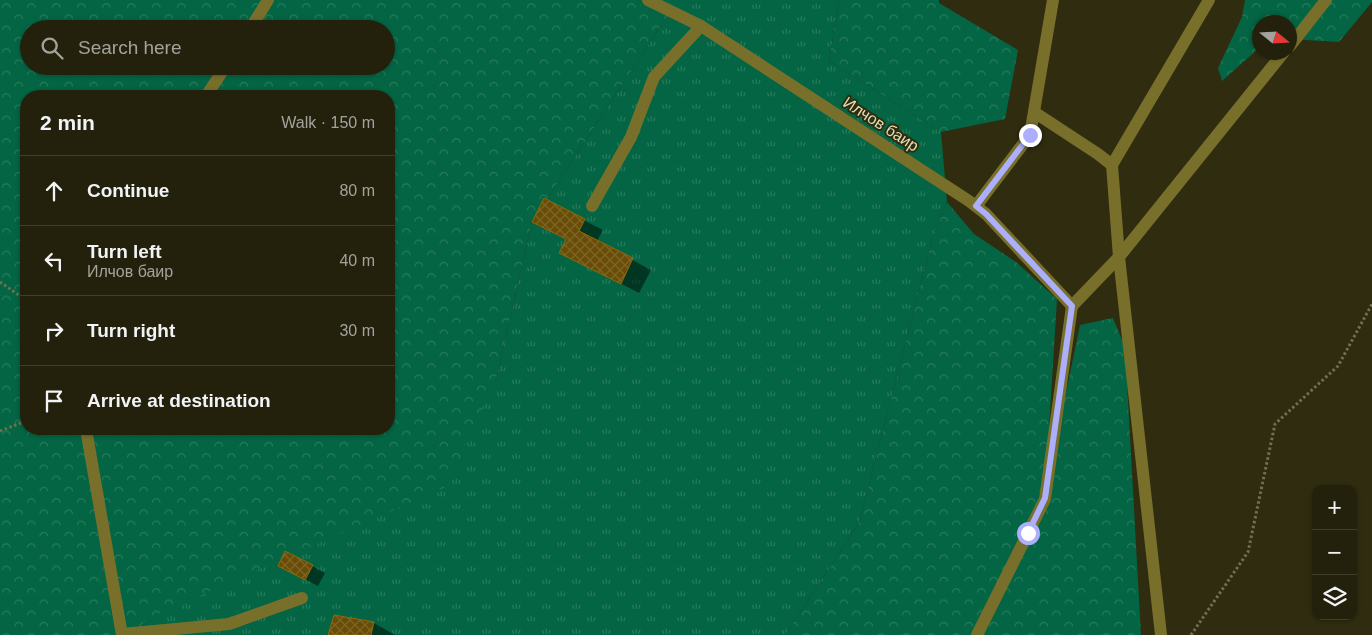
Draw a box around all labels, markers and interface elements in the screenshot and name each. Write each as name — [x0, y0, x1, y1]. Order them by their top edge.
north arrow — [1252, 15, 1297, 60]
search box — [20, 20, 395, 75]
icon: search — [38, 34, 66, 62]
text: Search here — [78, 37, 182, 58]
street label: Илчов баир — [840, 93, 922, 155]
text: 2 min — [40, 111, 95, 134]
text: Walk · 150 m — [281, 114, 375, 131]
route end — [1019, 124, 1042, 147]
icon: ahead — [40, 177, 68, 205]
text: Continue — [87, 180, 169, 201]
text: 80 m — [339, 182, 375, 199]
text: Turn left — [87, 241, 162, 262]
icon: left — [40, 247, 68, 275]
text: 40 m — [339, 252, 375, 269]
text: Илчов баир — [87, 263, 173, 280]
icon: right — [40, 317, 68, 345]
text: Turn right — [87, 320, 175, 341]
text: 30 m — [339, 322, 375, 339]
icon: arrive — [40, 387, 68, 415]
text: Arrive at destination — [87, 390, 271, 411]
map controls — [1312, 485, 1357, 620]
button: + — [1312, 485, 1357, 530]
route start — [1017, 522, 1040, 545]
button: − — [1312, 530, 1357, 575]
button: layers — [1312, 575, 1357, 620]

